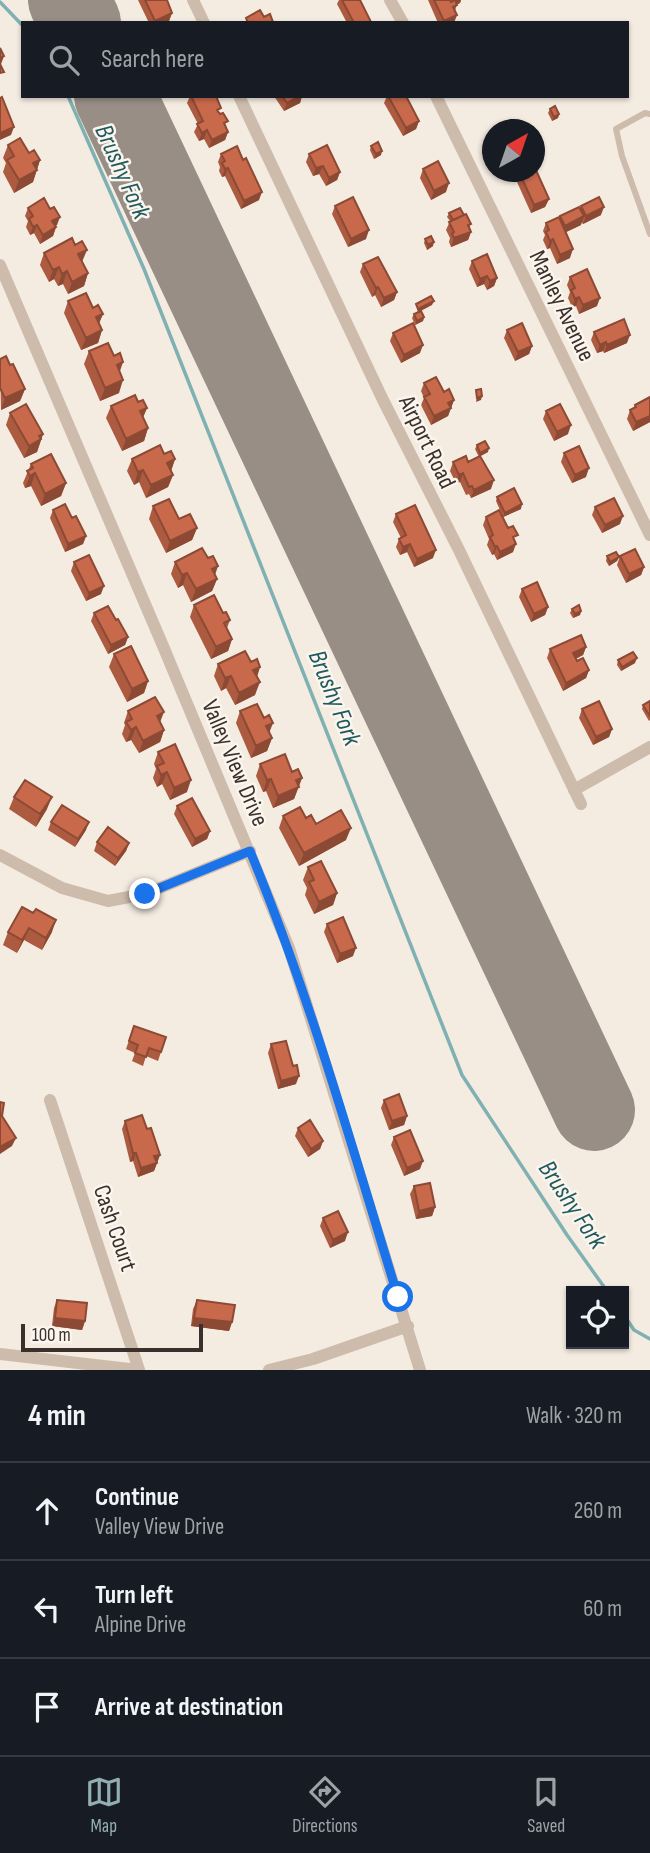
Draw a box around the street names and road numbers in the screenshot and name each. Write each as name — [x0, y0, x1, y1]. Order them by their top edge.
street label: Manley Avenue — [523, 246, 601, 366]
street label: Airport Road — [392, 390, 462, 493]
street label: Valley View Drive — [195, 695, 275, 831]
street label: Cash Court — [87, 1181, 143, 1275]

